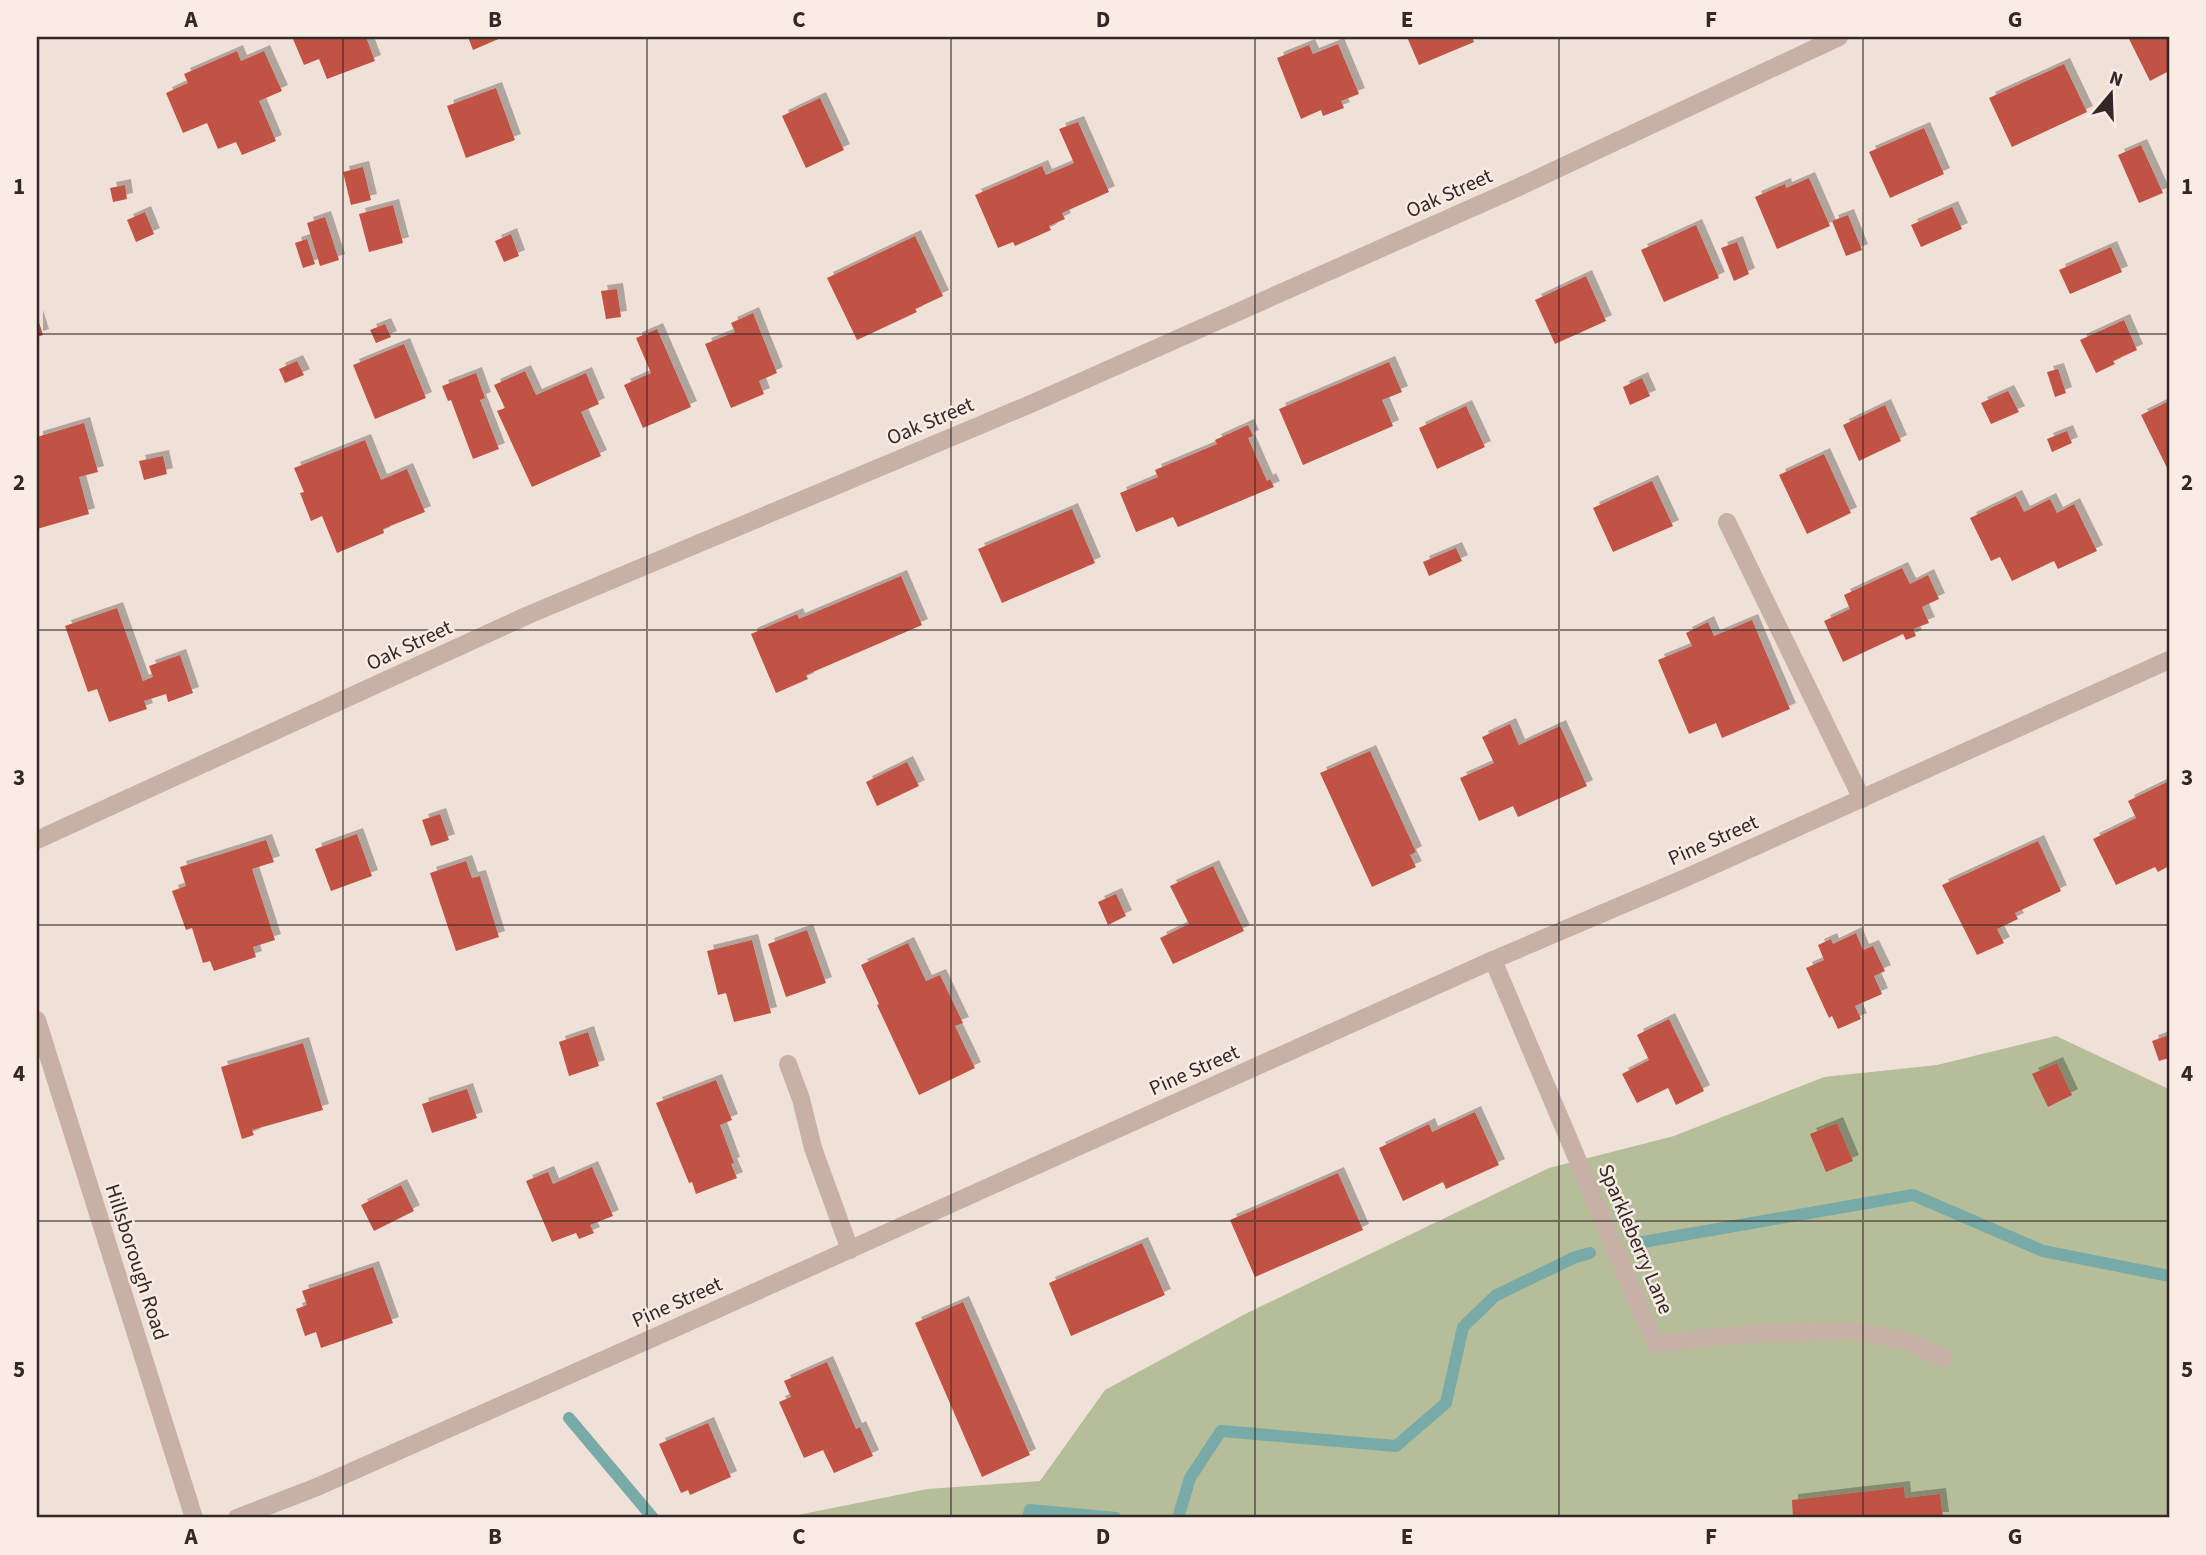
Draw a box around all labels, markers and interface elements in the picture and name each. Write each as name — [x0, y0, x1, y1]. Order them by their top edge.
text: A — [183, 3, 198, 36]
text: B — [488, 3, 502, 36]
text: C — [792, 3, 806, 36]
text: D — [1096, 3, 1110, 36]
text: E — [1401, 3, 1413, 36]
text: F — [1705, 3, 1717, 36]
text: G — [2008, 3, 2022, 36]
north arrow — [2076, 60, 2146, 130]
text: N — [2106, 65, 2126, 94]
street label: Oak Street — [1401, 161, 1497, 225]
text: 1 — [13, 170, 25, 203]
text: 1 — [2181, 170, 2193, 203]
street label: Oak Street — [882, 389, 978, 453]
text: 2 — [13, 466, 25, 499]
text: 2 — [2181, 466, 2193, 499]
street label: Oak Street — [361, 612, 457, 678]
text: 3 — [13, 761, 25, 794]
text: 3 — [2181, 761, 2193, 794]
street label: Pine Street — [1663, 807, 1763, 873]
street label: Pine Street — [1144, 1037, 1244, 1103]
text: 4 — [13, 1057, 25, 1090]
text: 4 — [2181, 1057, 2193, 1090]
street label: Sparkleberry Lane — [1591, 1159, 1681, 1319]
street label: Hillsborough Road — [98, 1180, 176, 1344]
street label: Pine Street — [627, 1269, 727, 1335]
text: 5 — [13, 1353, 25, 1386]
text: 5 — [2181, 1353, 2193, 1386]
text: A — [183, 1520, 198, 1553]
text: B — [488, 1520, 502, 1553]
text: C — [792, 1520, 806, 1553]
text: D — [1096, 1520, 1110, 1553]
text: E — [1401, 1520, 1413, 1553]
text: F — [1705, 1520, 1717, 1553]
text: G — [2008, 1520, 2022, 1553]

